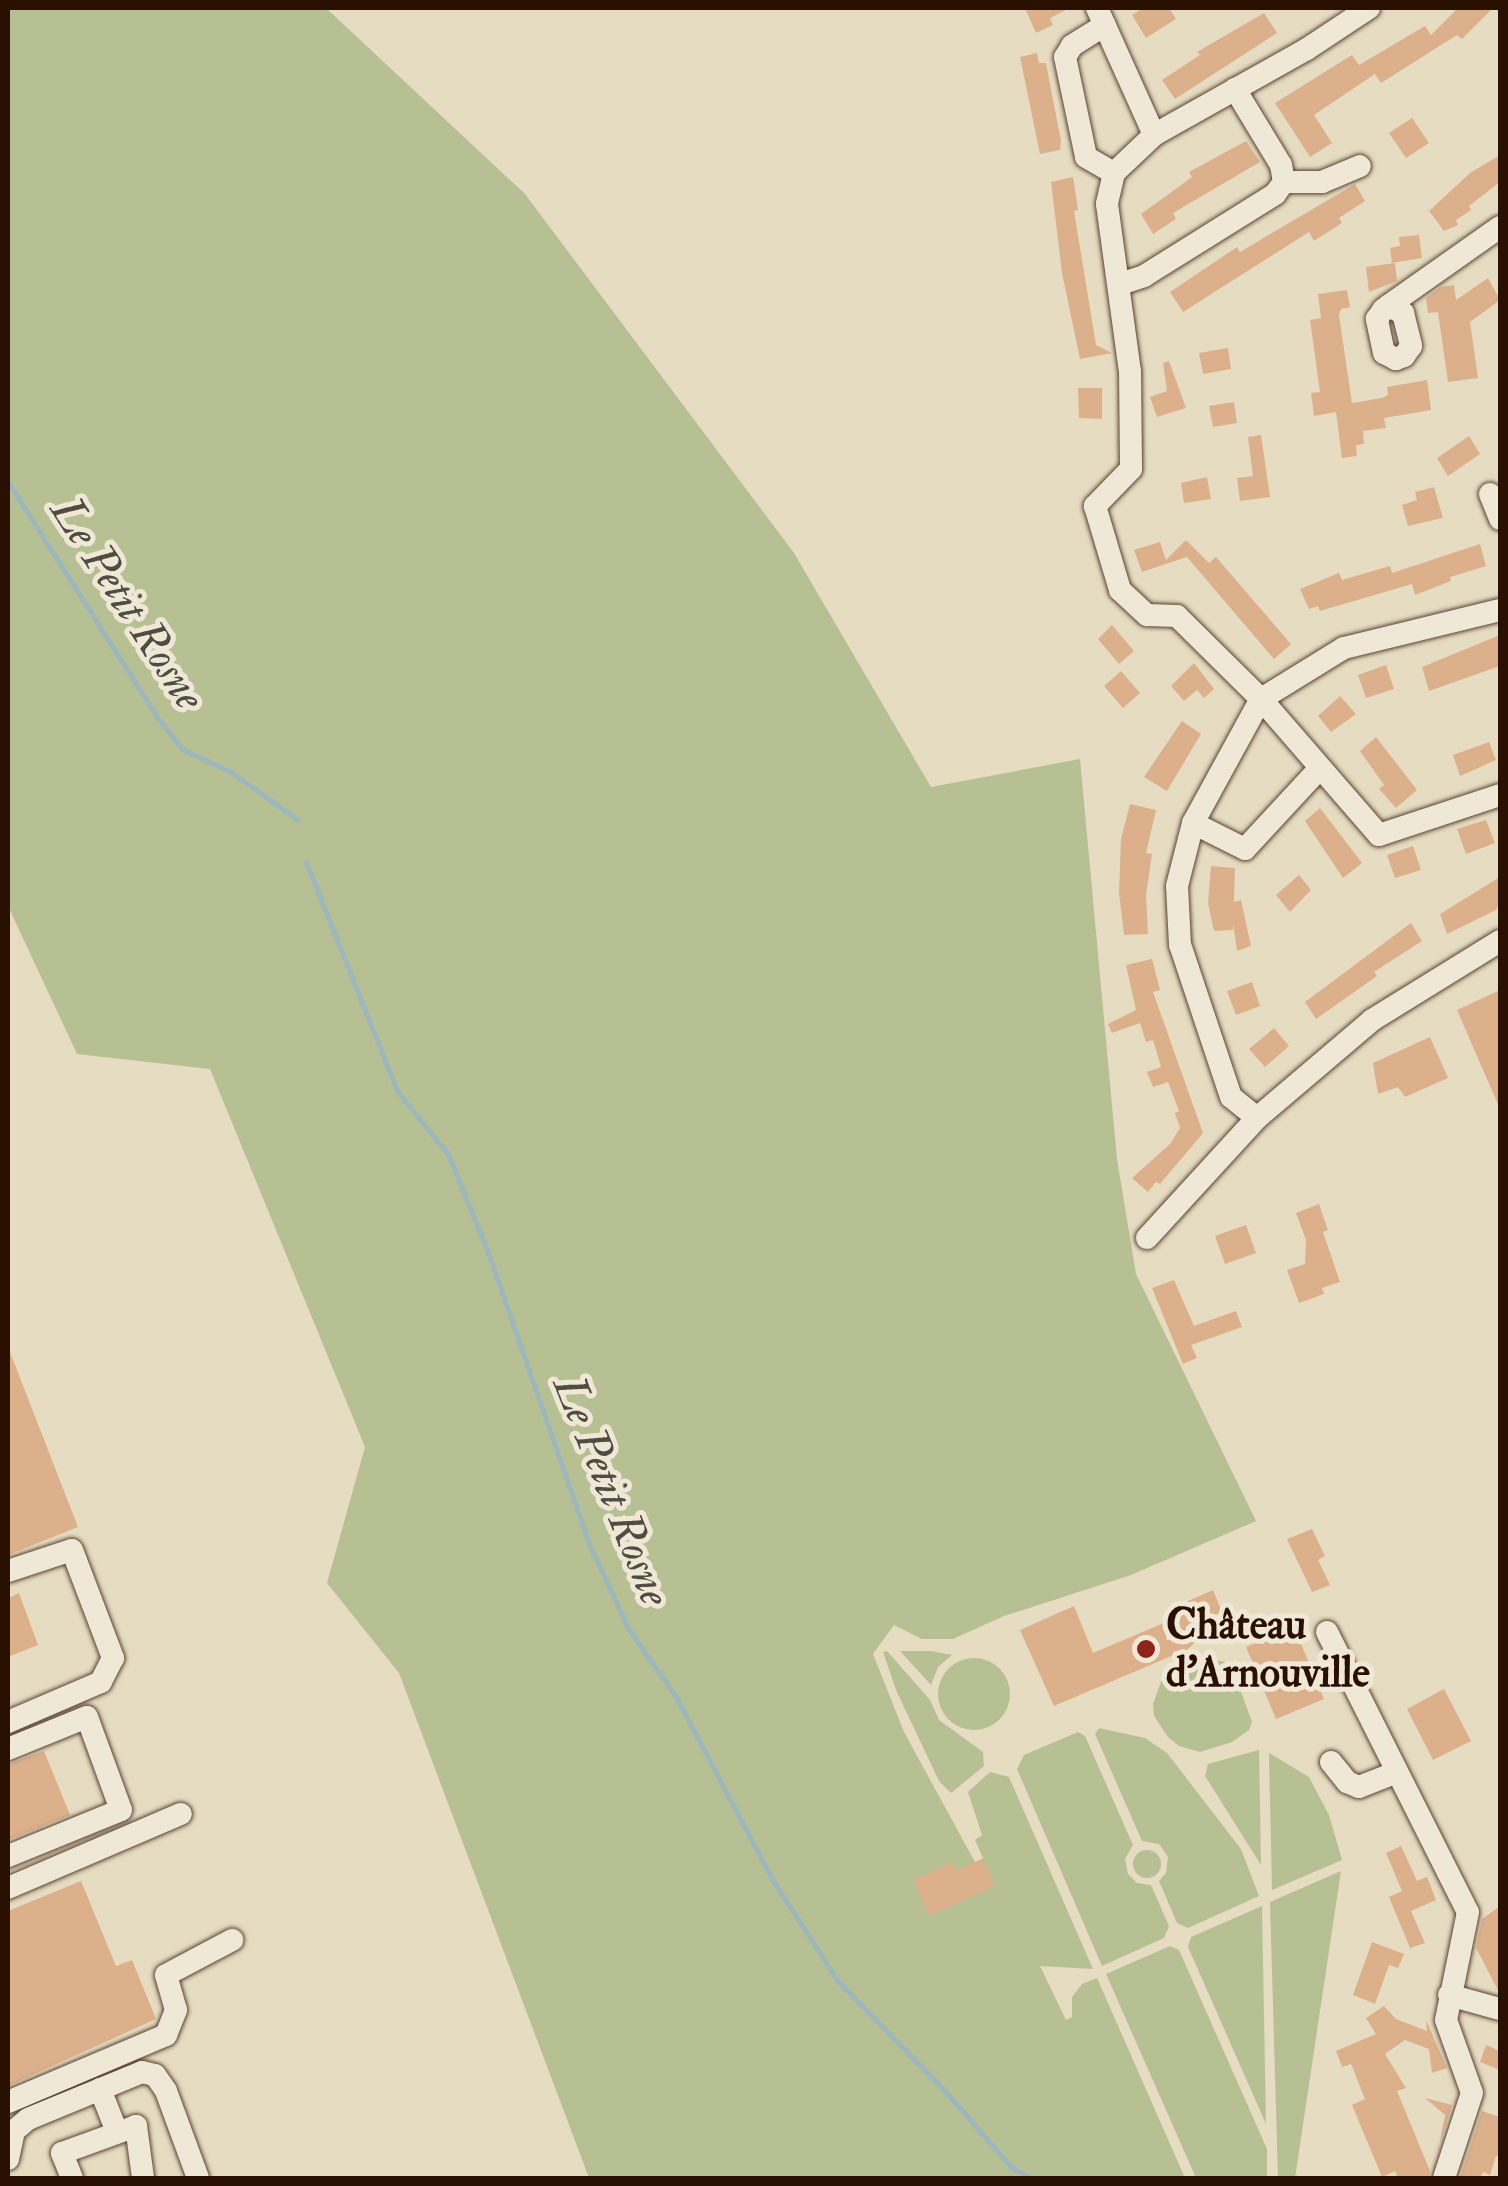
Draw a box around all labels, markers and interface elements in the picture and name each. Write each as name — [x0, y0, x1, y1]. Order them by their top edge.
water label: Le Petit Rosne — [38, 487, 216, 721]
water label: Le Petit Rosne — [540, 1368, 682, 1614]
place label: Château d'Arnouville — [1166, 1600, 1370, 1698]
marker: Château d'Arnouville — [1135, 1638, 1157, 1660]

